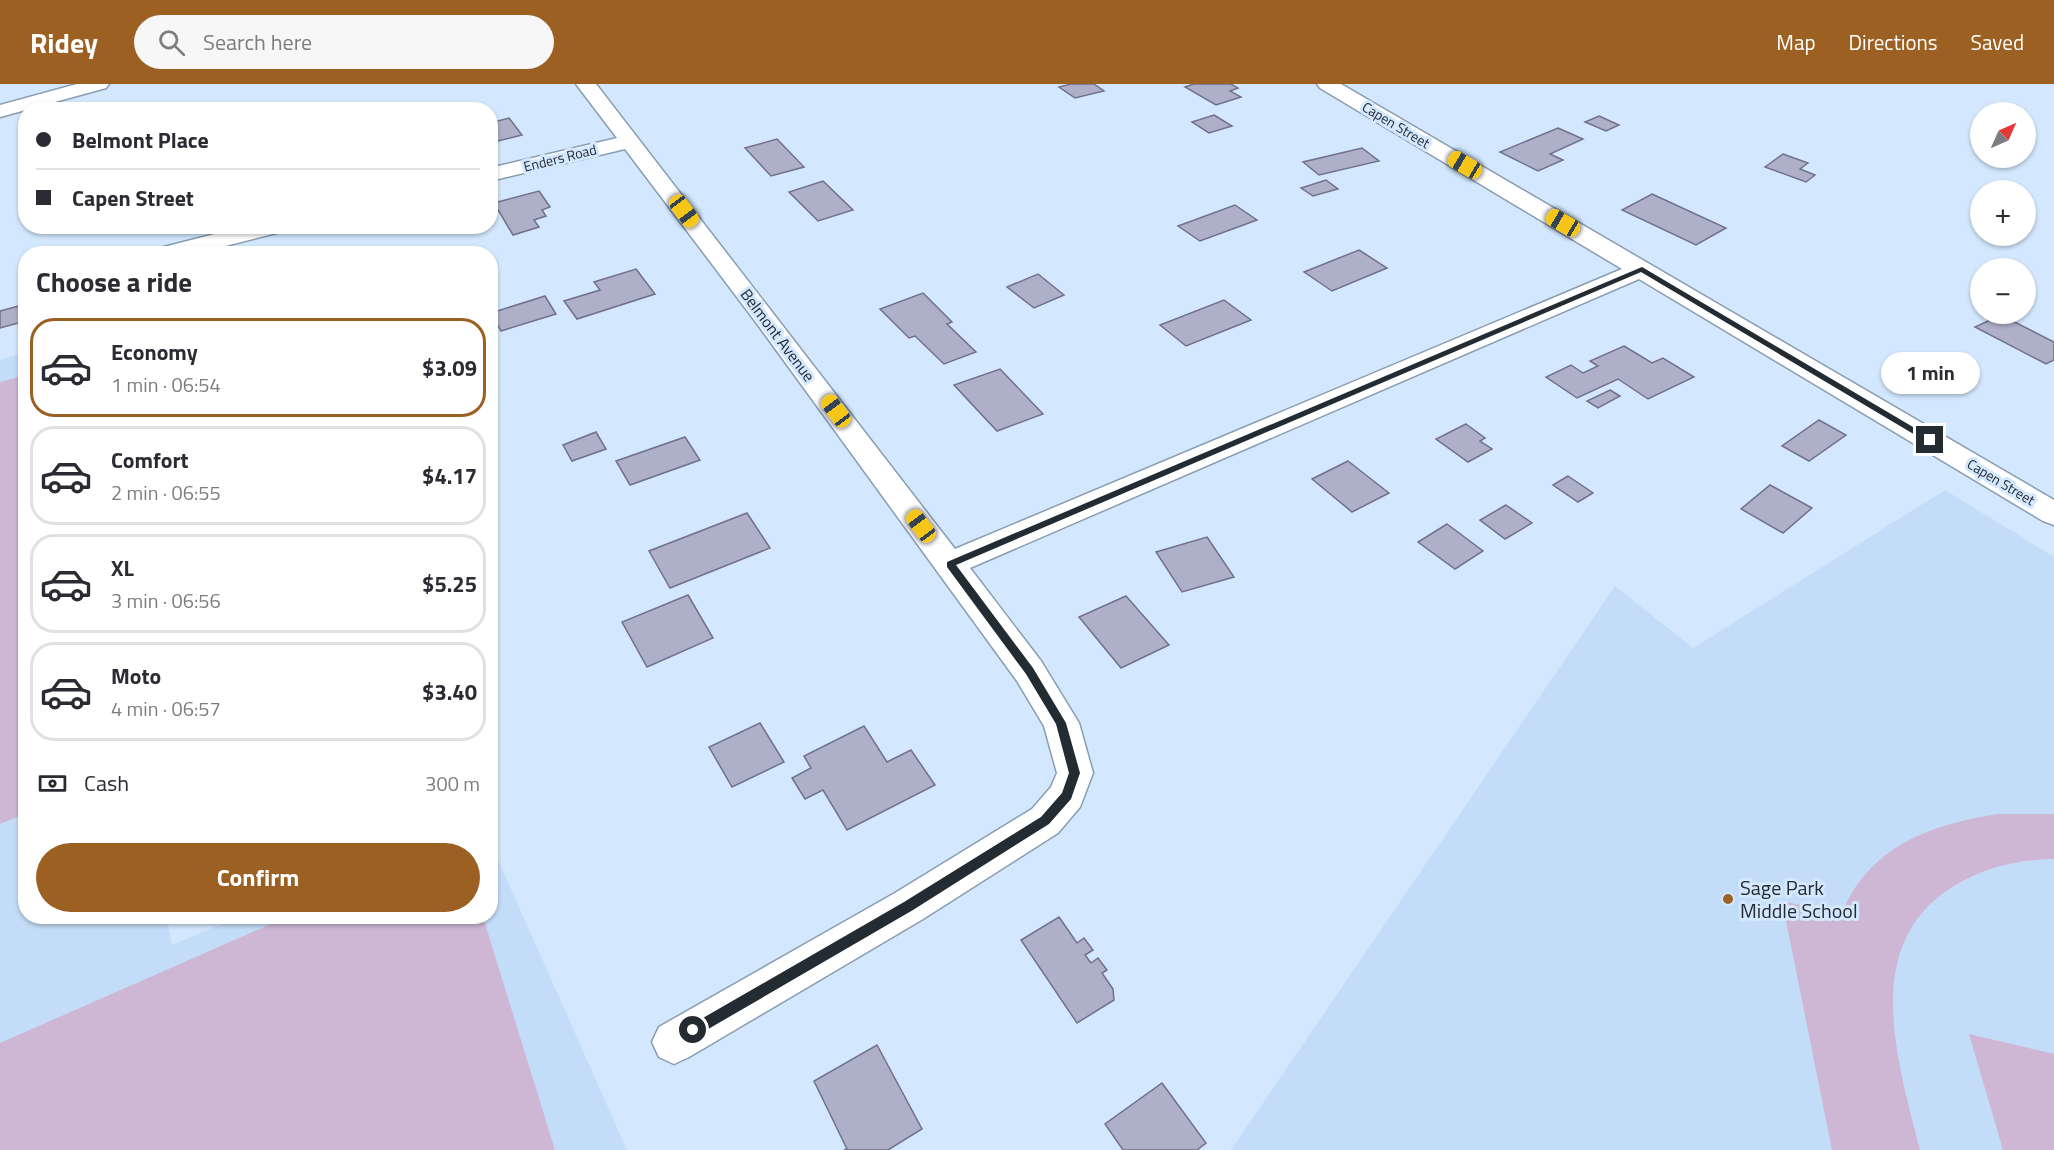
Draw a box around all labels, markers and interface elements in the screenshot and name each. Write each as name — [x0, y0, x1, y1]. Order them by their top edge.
search box — [134, 15, 554, 69]
text: Ridey — [30, 21, 98, 64]
text: Search here — [203, 25, 312, 59]
icon: search — [155, 26, 188, 59]
text: Map — [1776, 26, 1816, 58]
text: Directions — [1849, 26, 1938, 58]
text: Saved — [1971, 26, 2024, 58]
street label: Capen Street — [1358, 96, 1434, 153]
north arrow — [1970, 102, 2036, 168]
map controls — [1970, 102, 2036, 324]
text: Belmont Place — [72, 123, 209, 157]
street label: Enders Road — [521, 138, 599, 177]
car — [1445, 148, 1485, 182]
button: + — [1970, 180, 2036, 246]
text: Capen Street — [72, 181, 194, 215]
car — [666, 191, 702, 231]
car — [1543, 206, 1583, 240]
button: − — [1970, 258, 2036, 324]
text: Choose a ride — [36, 261, 192, 302]
street label: Belmont Avenue — [735, 283, 821, 387]
text: Economy — [111, 335, 198, 369]
icon: car — [39, 341, 93, 395]
text: $3.09 — [422, 351, 477, 385]
callout: 1 min — [1880, 353, 1980, 395]
text: 1 min — [1906, 357, 1955, 388]
text: 1 min · 06:54 — [111, 369, 221, 400]
car — [818, 391, 854, 431]
route end — [1916, 426, 1943, 453]
text: Comfort — [111, 443, 189, 477]
icon: car — [39, 449, 93, 503]
street label: Capen Street — [1963, 453, 2039, 510]
text: $4.17 — [422, 459, 477, 493]
text: 2 min · 06:55 — [111, 477, 221, 508]
car — [903, 506, 939, 546]
text: XL — [111, 551, 134, 585]
icon: car — [39, 557, 93, 611]
text: $5.25 — [422, 567, 477, 601]
text: 3 min · 06:56 — [111, 585, 221, 616]
text: Moto — [111, 659, 161, 693]
icon: car — [39, 665, 93, 719]
text: $3.40 — [422, 675, 477, 709]
text: 4 min · 06:57 — [111, 693, 221, 724]
text: Cash — [84, 766, 129, 800]
icon: cash — [36, 767, 69, 800]
text: 300 m — [425, 768, 480, 799]
button: Confirm — [36, 843, 480, 912]
place label: Sage Park Middle School — [1740, 872, 1858, 926]
marker: Sage Park Middle School — [1721, 892, 1735, 906]
route start — [679, 1016, 706, 1043]

